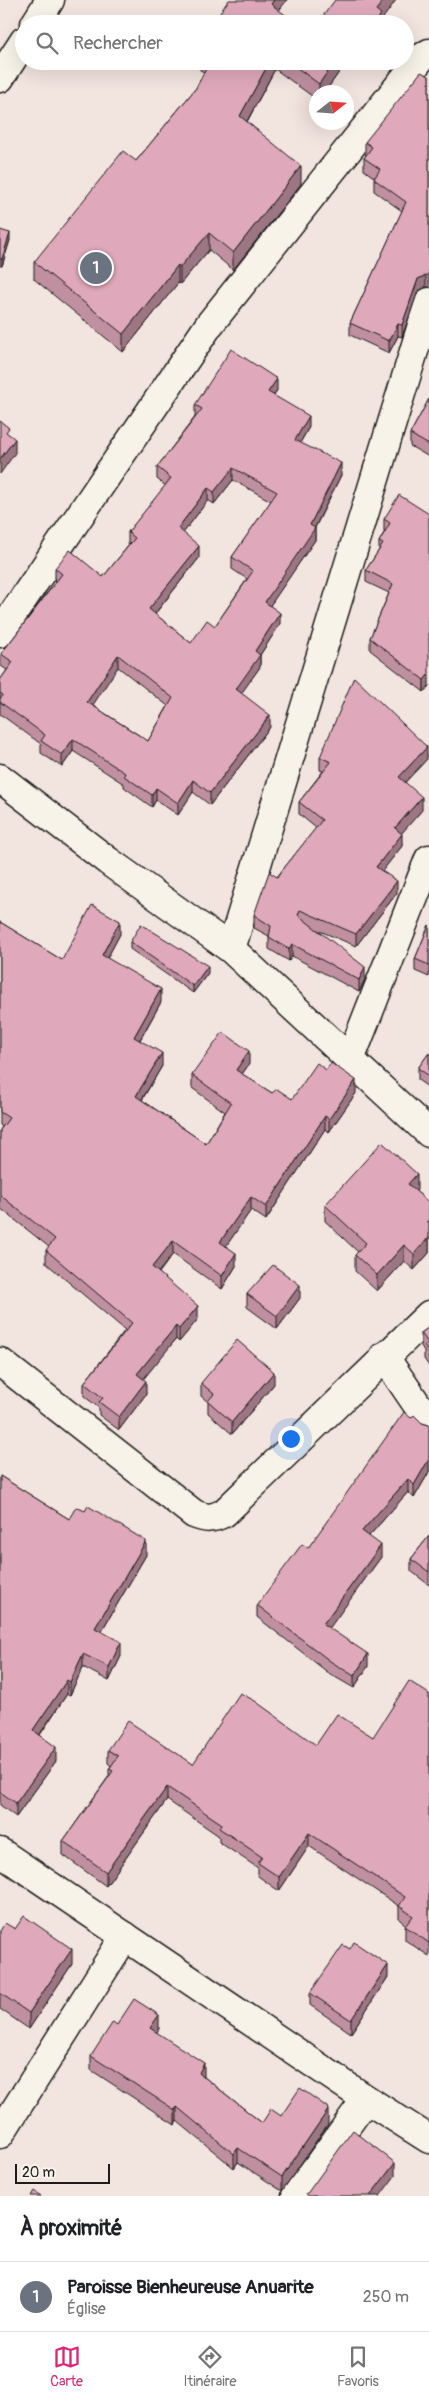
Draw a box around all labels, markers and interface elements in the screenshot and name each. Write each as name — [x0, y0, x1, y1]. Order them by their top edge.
search box — [15, 15, 414, 70]
icon: search — [33, 29, 61, 57]
text: Rechercher — [73, 31, 163, 55]
north arrow — [309, 85, 354, 130]
pin: 1 — [80, 249, 112, 287]
your location — [278, 1426, 304, 1452]
scale bar — [15, 2161, 110, 2184]
text: 20 m — [22, 2164, 55, 2181]
text: À proximité — [20, 2215, 123, 2242]
text: Paroisse Bienheureuse Anuarite — [67, 2275, 314, 2299]
text: 1 — [33, 2287, 39, 2307]
text: 250 m — [363, 2287, 409, 2307]
text: Église — [67, 2299, 106, 2319]
tab: Carte — [50, 2343, 83, 2390]
tab: Itinéraire — [184, 2343, 236, 2390]
tab: Favoris — [337, 2343, 379, 2390]

